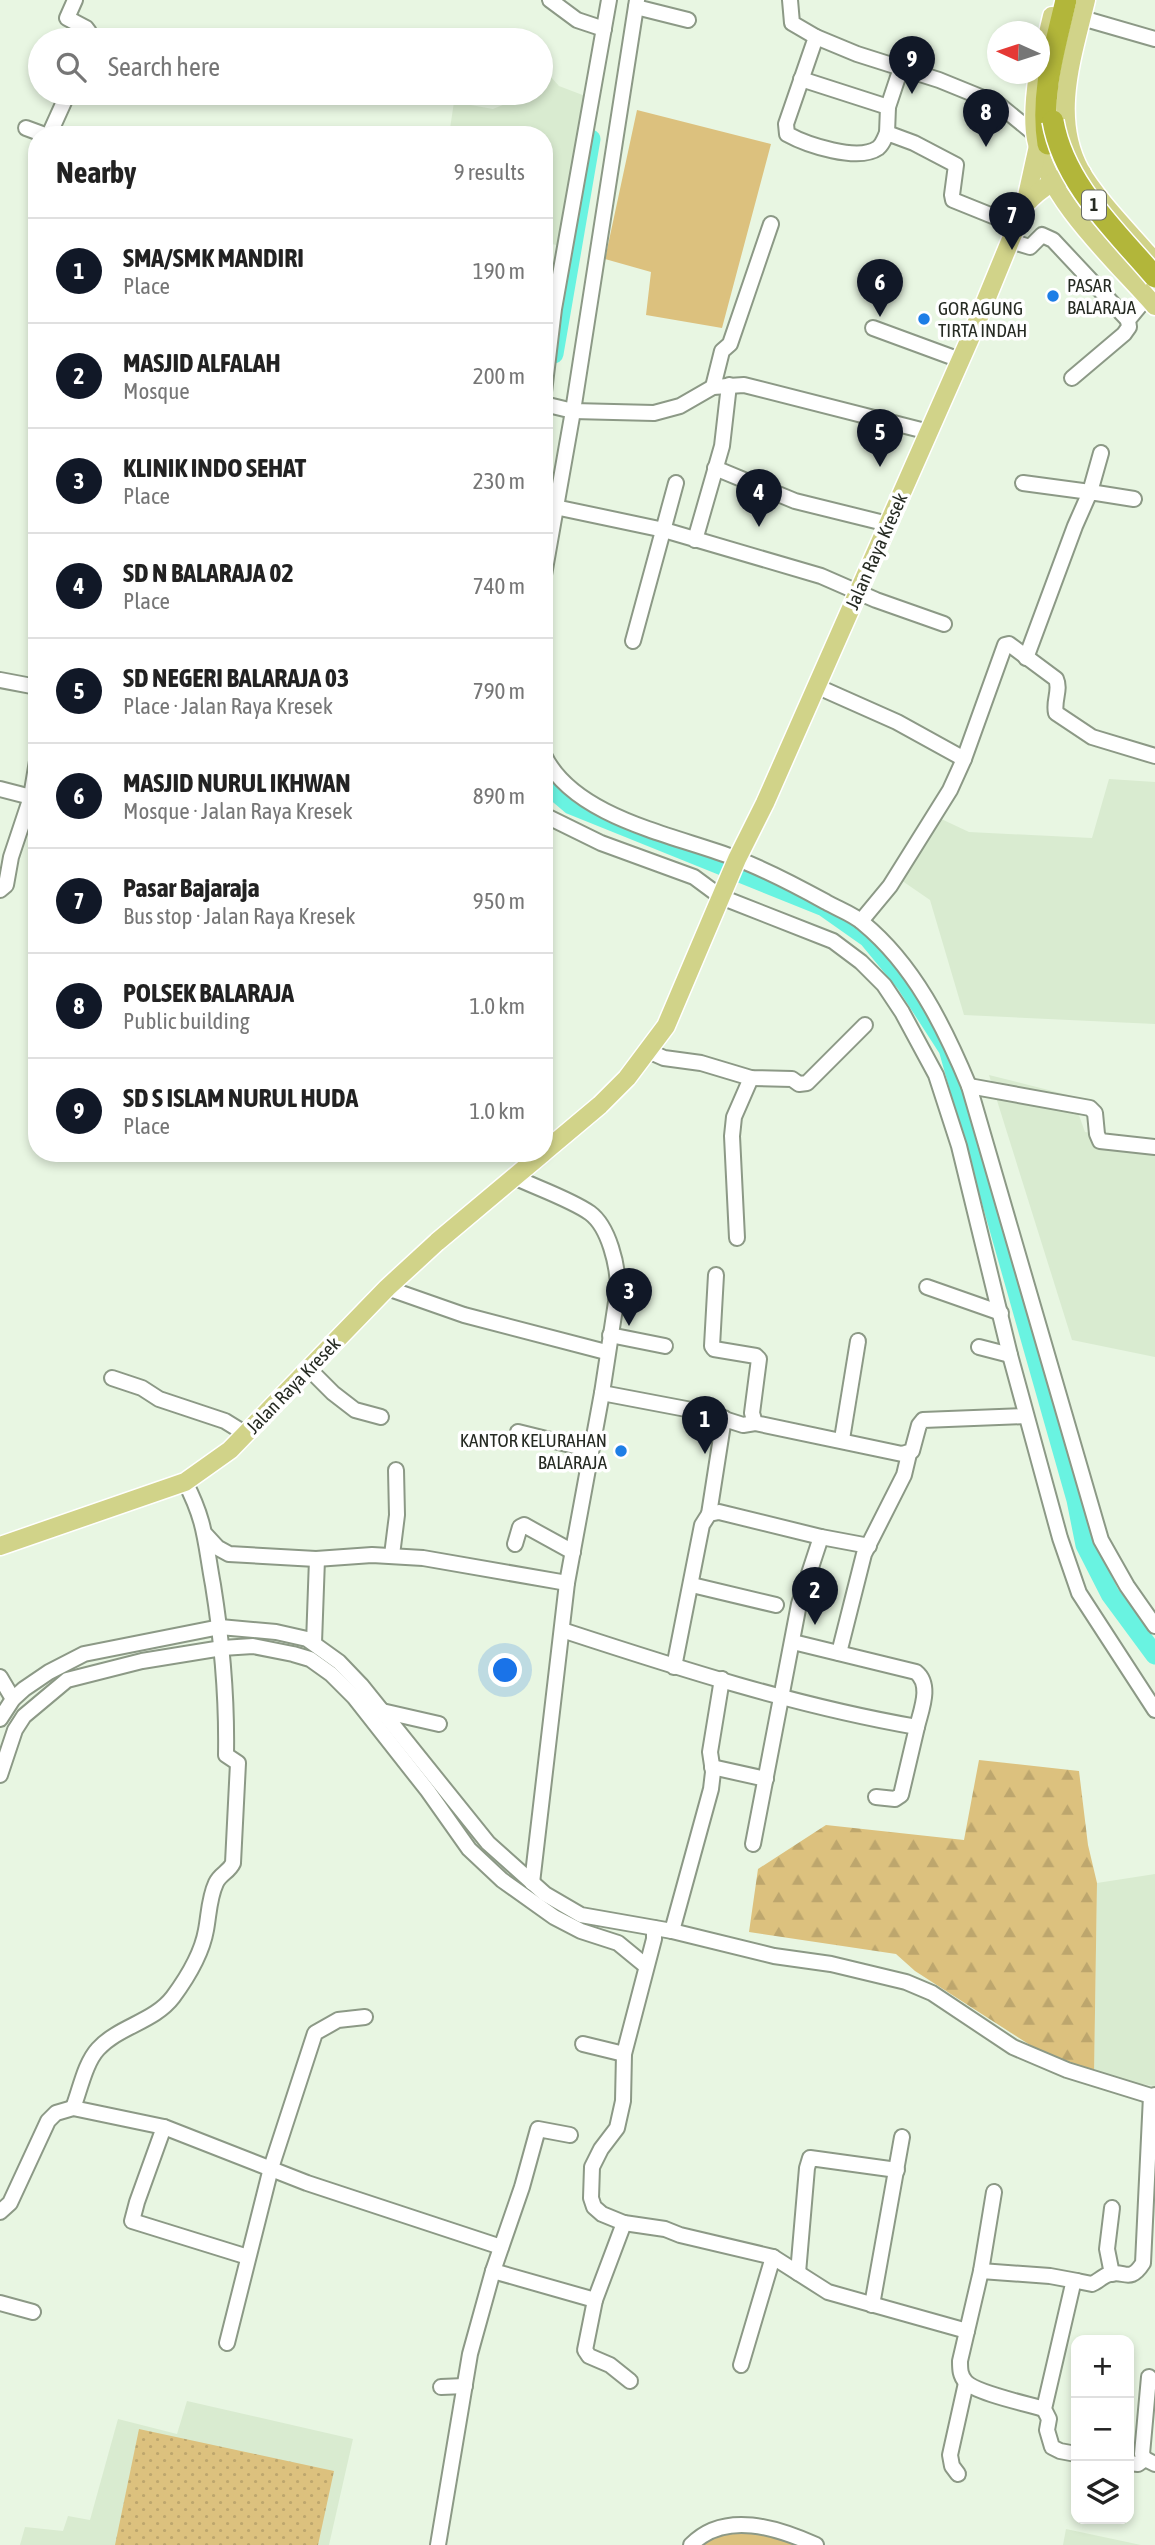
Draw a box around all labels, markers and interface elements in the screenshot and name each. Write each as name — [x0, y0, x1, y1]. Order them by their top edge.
north arrow — [987, 21, 1050, 84]
search box — [28, 28, 553, 105]
pin: 9 — [889, 36, 935, 94]
icon: search — [52, 48, 90, 86]
text: Search here — [108, 52, 220, 82]
pin: 8 — [963, 89, 1009, 147]
text: Nearby — [56, 155, 136, 189]
text: 9 results — [454, 159, 525, 185]
road number: 1 — [1082, 190, 1106, 220]
pin: 7 — [989, 192, 1035, 250]
text: SMA/SMK MANDIRI — [123, 243, 304, 273]
text: 1 — [74, 258, 84, 284]
text: 190 m — [473, 258, 525, 284]
pin: 6 — [857, 259, 903, 317]
text: Place — [123, 273, 170, 299]
place label: PASAR BALARAJA — [1067, 274, 1137, 318]
marker: PASAR BALARAJA — [1045, 288, 1061, 304]
place label: GOR AGUNG TIRTA INDAH — [938, 297, 1027, 341]
marker: GOR AGUNG TIRTA INDAH — [916, 311, 932, 327]
text: MASJID ALFALAH — [123, 348, 281, 378]
text: 2 — [74, 363, 84, 389]
text: 200 m — [473, 363, 525, 389]
text: Mosque — [123, 378, 190, 404]
pin: 5 — [857, 409, 903, 467]
text: KLINIK INDO SEHAT — [123, 453, 306, 483]
text: 3 — [74, 468, 84, 494]
text: 230 m — [473, 468, 525, 494]
pin: 4 — [736, 469, 782, 527]
text: Place — [123, 483, 170, 509]
street label: Jalan Raya Kresek — [840, 489, 912, 613]
text: SD N BALARAJA 02 — [123, 558, 294, 588]
text: 4 — [74, 573, 84, 599]
text: 740 m — [473, 573, 525, 599]
text: Place — [123, 588, 170, 614]
text: SD NEGERI BALARAJA 03 — [123, 663, 349, 693]
text: 5 — [74, 678, 84, 704]
text: 790 m — [473, 678, 525, 704]
text: Place · Jalan Raya Kresek — [123, 693, 333, 719]
text: MASJID NURUL IKHWAN — [123, 768, 351, 798]
text: 6 — [74, 783, 84, 809]
text: 890 m — [473, 783, 525, 809]
text: Mosque · Jalan Raya Kresek — [123, 798, 353, 824]
text: Pasar Bajaraja — [123, 873, 260, 903]
text: 7 — [74, 888, 84, 914]
text: 950 m — [473, 888, 525, 914]
text: Bus stop · Jalan Raya Kresek — [123, 903, 355, 929]
text: POLSEK BALARAJA — [123, 978, 294, 1008]
text: 8 — [74, 993, 84, 1019]
text: 1.0 km — [469, 993, 525, 1019]
text: Public building — [123, 1008, 250, 1034]
text: SD S ISLAM NURUL HUDA — [123, 1083, 358, 1113]
text: 9 — [74, 1098, 84, 1124]
text: 1.0 km — [469, 1098, 525, 1124]
text: Place — [123, 1113, 170, 1139]
pin: 3 — [606, 1268, 652, 1326]
street label: Jalan Raya Kresek — [242, 1332, 345, 1438]
pin: 1 — [682, 1396, 728, 1454]
place label: KANTOR KELURAHAN BALARAJA — [460, 1429, 608, 1473]
marker: KANTOR KELURAHAN BALARAJA — [613, 1443, 629, 1459]
pin: 2 — [792, 1567, 838, 1625]
your location — [488, 1653, 522, 1687]
map controls — [1071, 2335, 1134, 2524]
button: + — [1071, 2335, 1134, 2398]
button: − — [1071, 2398, 1134, 2461]
button: layers — [1071, 2461, 1134, 2524]

